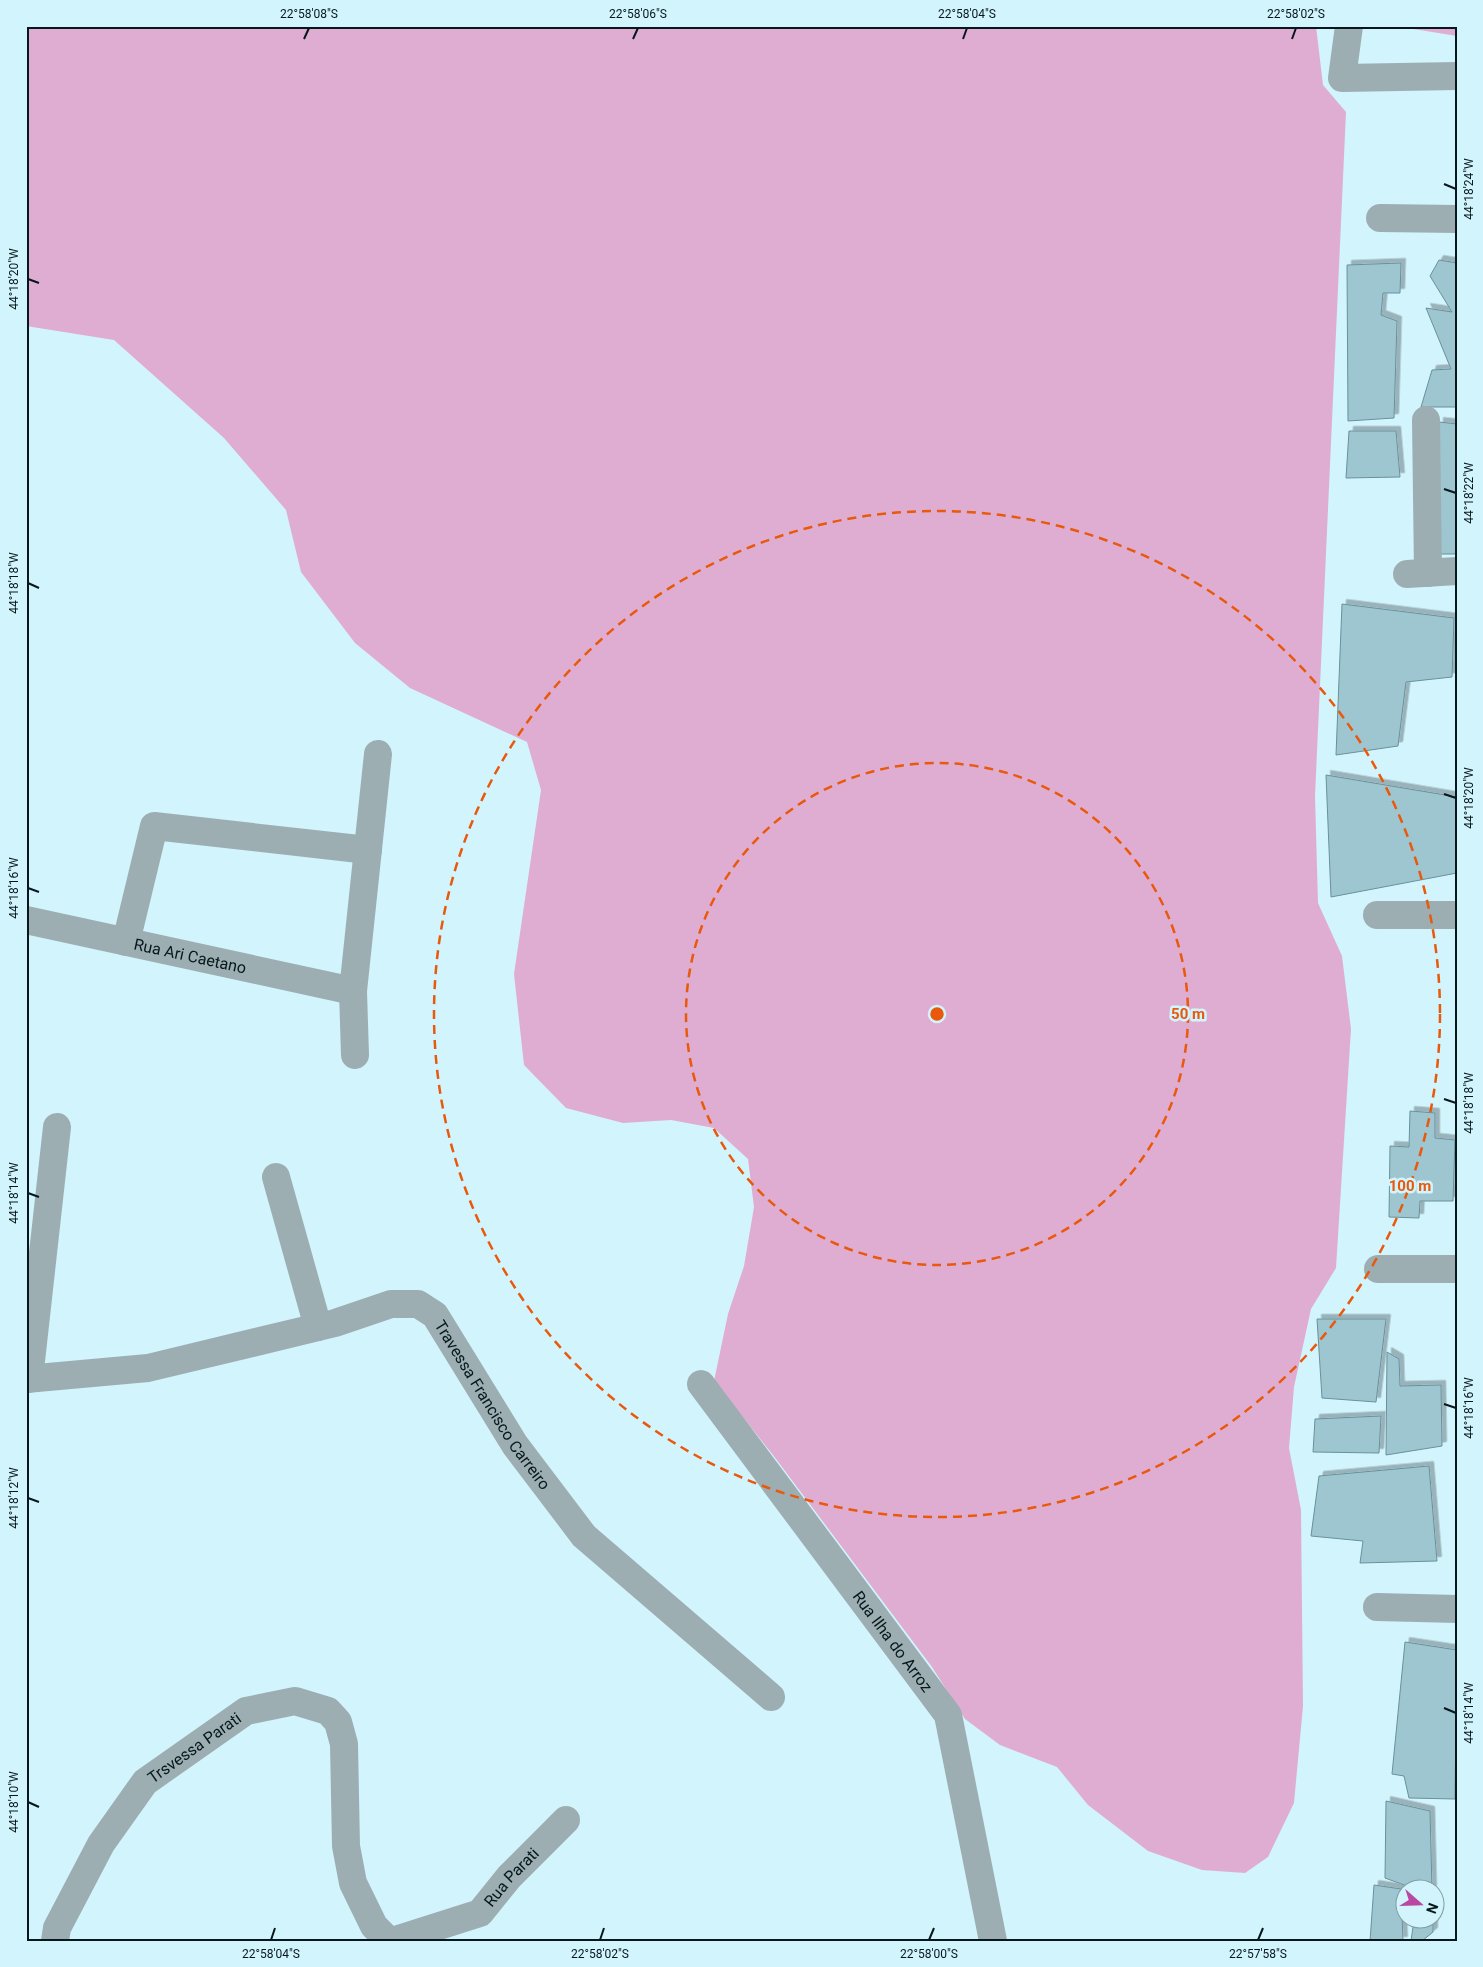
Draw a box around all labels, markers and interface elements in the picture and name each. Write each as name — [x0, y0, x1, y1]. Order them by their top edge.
text: 22°58'08"S — [280, 7, 338, 21]
text: 22°58'06"S — [609, 7, 667, 21]
text: 22°58'04"S — [938, 7, 996, 21]
text: 22°58'02"S — [1267, 7, 1325, 21]
text: 44°18'24"W — [1462, 158, 1476, 220]
text: 44°18'20"W — [7, 248, 21, 310]
text: 44°18'22"W — [1462, 462, 1476, 524]
text: 44°18'18"W — [7, 552, 21, 614]
text: 44°18'20"W — [1462, 767, 1476, 829]
text: 44°18'16"W — [7, 857, 21, 919]
street label: Rua Ari Caetano — [132, 934, 248, 977]
centre of rings — [928, 1005, 946, 1023]
text: 50 m — [1171, 1005, 1205, 1023]
text: 44°18'18"W — [1462, 1072, 1476, 1134]
text: 44°18'14"W — [7, 1162, 21, 1224]
text: 100 m — [1389, 1177, 1431, 1195]
street label: Travessa Francisco Carreiro — [431, 1317, 555, 1493]
text: 44°18'16"W — [1462, 1377, 1476, 1439]
text: 44°18'12"W — [7, 1467, 21, 1529]
street label: Rua Ilha do Arroz — [849, 1587, 937, 1696]
text: 44°18'14"W — [1462, 1682, 1476, 1744]
street label: Trsvessa Parati — [144, 1708, 244, 1787]
text: 44°18'10"W — [7, 1771, 21, 1833]
street label: Rua Parati — [480, 1843, 543, 1910]
north arrow — [1396, 1880, 1446, 1930]
text: N — [1423, 1901, 1441, 1916]
text: 22°58'04"S — [242, 1947, 300, 1961]
text: 22°58'02"S — [571, 1947, 629, 1961]
text: 22°58'00"S — [900, 1947, 958, 1961]
text: 22°57'58"S — [1229, 1947, 1287, 1961]

